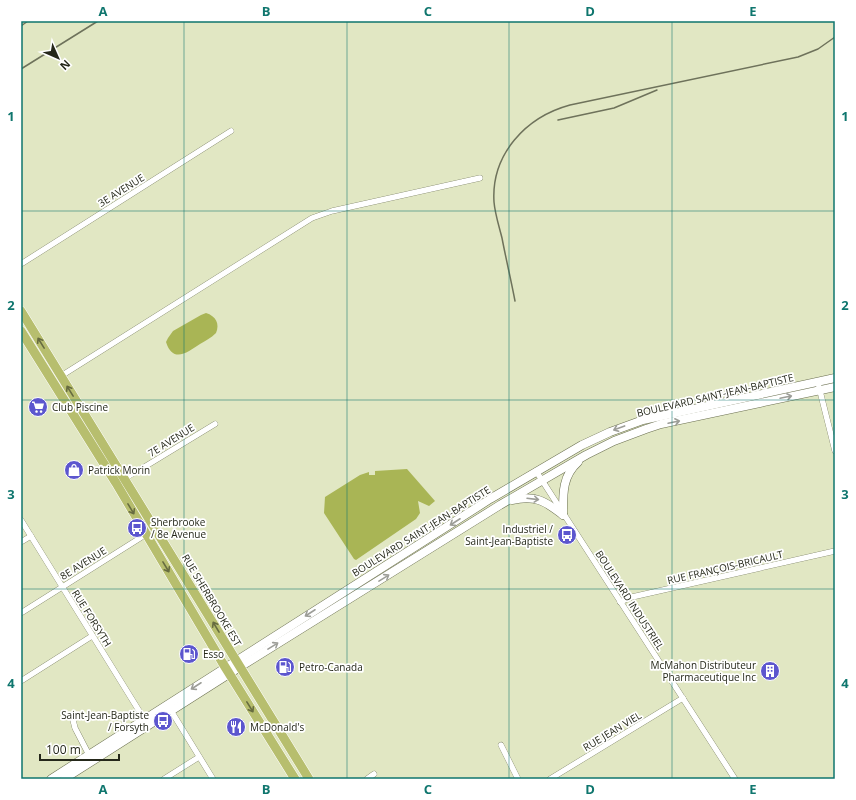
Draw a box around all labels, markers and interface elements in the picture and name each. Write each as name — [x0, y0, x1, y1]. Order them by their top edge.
text: A — [99, 2, 108, 20]
text: B — [262, 2, 271, 20]
text: C — [424, 2, 432, 20]
text: D — [585, 2, 595, 20]
text: E — [749, 2, 757, 20]
north arrow — [38, 38, 78, 78]
text: N — [57, 57, 74, 74]
text: 1 — [7, 107, 15, 125]
text: 1 — [841, 107, 849, 125]
street label: 3E AVENUE — [95, 170, 147, 210]
text: 2 — [7, 296, 15, 314]
text: 2 — [841, 296, 849, 314]
one-way arrow — [37, 338, 45, 349]
street label: BOULEVARD SAINT-JEAN-BAPTISTE — [635, 370, 795, 420]
one-way arrow — [66, 386, 74, 397]
one-way arrow — [780, 393, 793, 401]
supermarket icon: Club Piscine — [27, 396, 49, 418]
place label: Club Piscine — [52, 400, 108, 414]
one-way arrow — [667, 417, 680, 425]
street label: 7E AVENUE — [145, 420, 197, 460]
one-way arrow — [613, 425, 625, 433]
shop icon: Patrick Morin — [63, 459, 85, 481]
place label: Patrick Morin — [88, 463, 150, 477]
street label: BOULEVARD SAINT-JEAN-BAPTISTE — [349, 483, 493, 579]
text: 3 — [7, 485, 15, 503]
text: 3 — [841, 485, 849, 503]
one-way arrow — [527, 495, 540, 502]
one-way arrow — [127, 503, 135, 515]
place label: Sherbrooke / 8e Avenue — [151, 515, 206, 541]
bus stop icon: Sherbrooke / 8e Avenue — [126, 517, 148, 539]
one-way arrow — [450, 518, 461, 526]
place label: Industriel / Saint-Jean-Baptiste — [465, 522, 553, 548]
bus stop icon: Industriel / Saint-Jean-Baptiste — [556, 524, 578, 546]
street label: 8E AVENUE — [57, 543, 109, 583]
street label: BOULEVARD INDUSTRIEL — [592, 547, 668, 653]
street label: RUE FRANÇOIS-BRICAULT — [666, 547, 785, 587]
street label: RUE SHERBROOKE EST — [179, 551, 245, 649]
one-way arrow — [162, 561, 170, 573]
one-way arrow — [378, 573, 390, 581]
street label: RUE FORSYTH — [69, 587, 115, 649]
one-way arrow — [305, 609, 316, 617]
one-way arrow — [211, 621, 219, 633]
one-way arrow — [267, 642, 279, 650]
fuel station icon: Esso — [178, 643, 200, 665]
place label: Esso — [203, 647, 224, 661]
fuel station icon: Petro-Canada — [274, 656, 296, 678]
place label: McMahon Distributeur Pharmaceutique Inc — [650, 658, 756, 684]
place label: Petro-Canada — [299, 660, 363, 674]
building icon: McMahon Distributeur Pharmaceutique Inc — [759, 660, 781, 682]
text: 4 — [7, 674, 15, 692]
text: 4 — [841, 674, 849, 692]
one-way arrow — [191, 682, 202, 690]
one-way arrow — [247, 701, 255, 713]
place label: Saint-Jean-Baptiste / Forsyth — [61, 708, 149, 734]
street label: RUE JEAN VIEL — [580, 708, 644, 754]
bus stop icon: Saint-Jean-Baptiste / Forsyth — [152, 710, 174, 732]
restaurant icon: McDonald's — [225, 716, 247, 738]
place label: McDonald's — [250, 720, 305, 734]
scale bar — [40, 736, 119, 762]
text: 100 m — [46, 741, 81, 758]
text: A — [99, 780, 108, 798]
text: B — [262, 780, 271, 798]
text: C — [424, 780, 432, 798]
text: D — [585, 780, 595, 798]
text: E — [749, 780, 757, 798]

